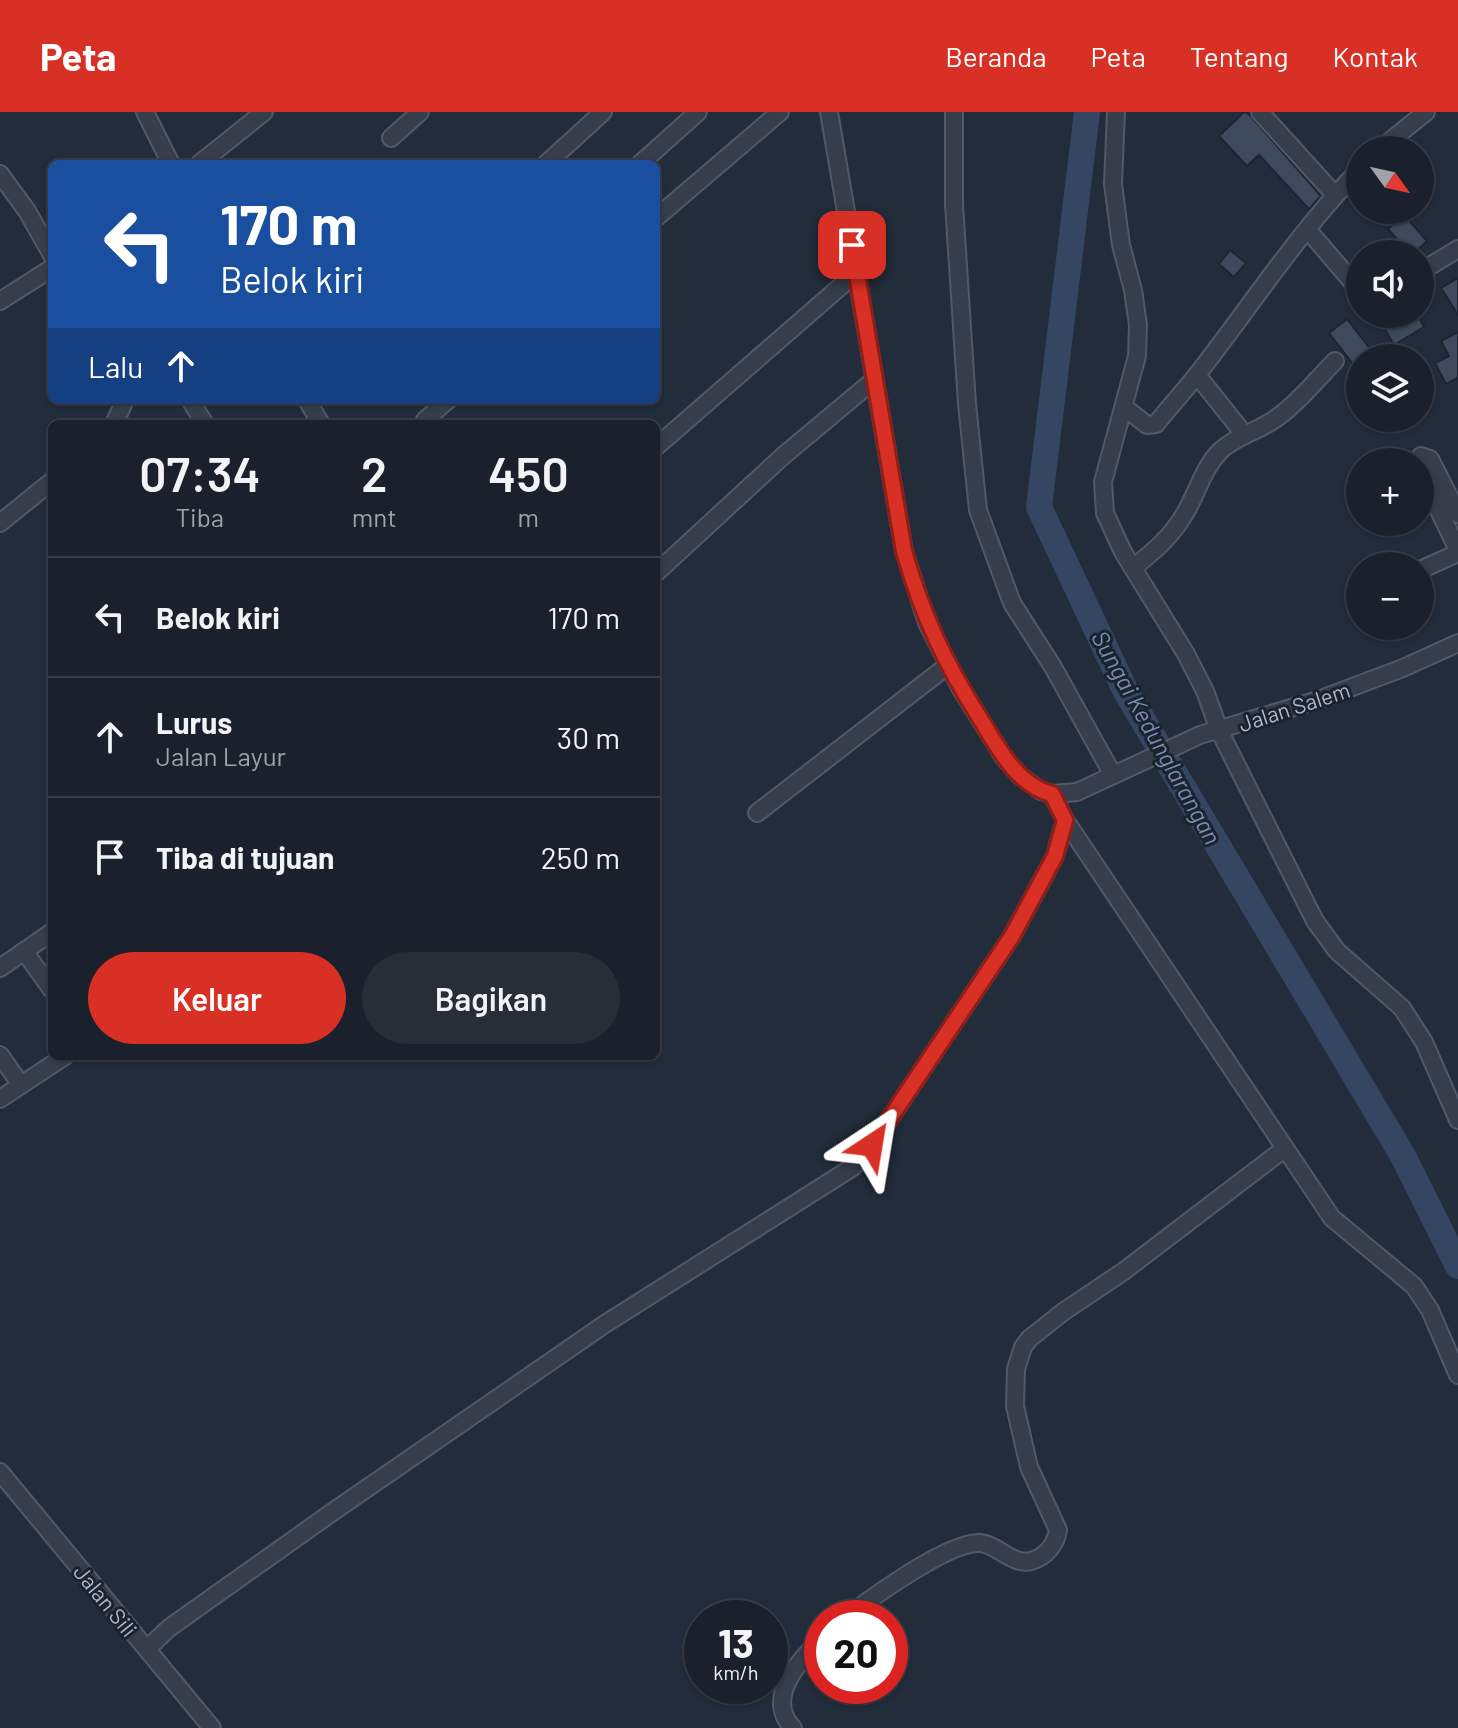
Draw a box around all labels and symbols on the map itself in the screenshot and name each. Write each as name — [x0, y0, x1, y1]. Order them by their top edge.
north arrow — [1346, 136, 1434, 224]
pin — [818, 211, 886, 279]
water label: Sungai Kedunglarangan — [1086, 625, 1228, 849]
street label: Jalan Salem — [1235, 676, 1353, 736]
position arrow — [830, 1103, 914, 1187]
street label: Jalan Sili — [69, 1559, 143, 1641]
speed limit sign: 20 — [804, 1600, 908, 1704]

